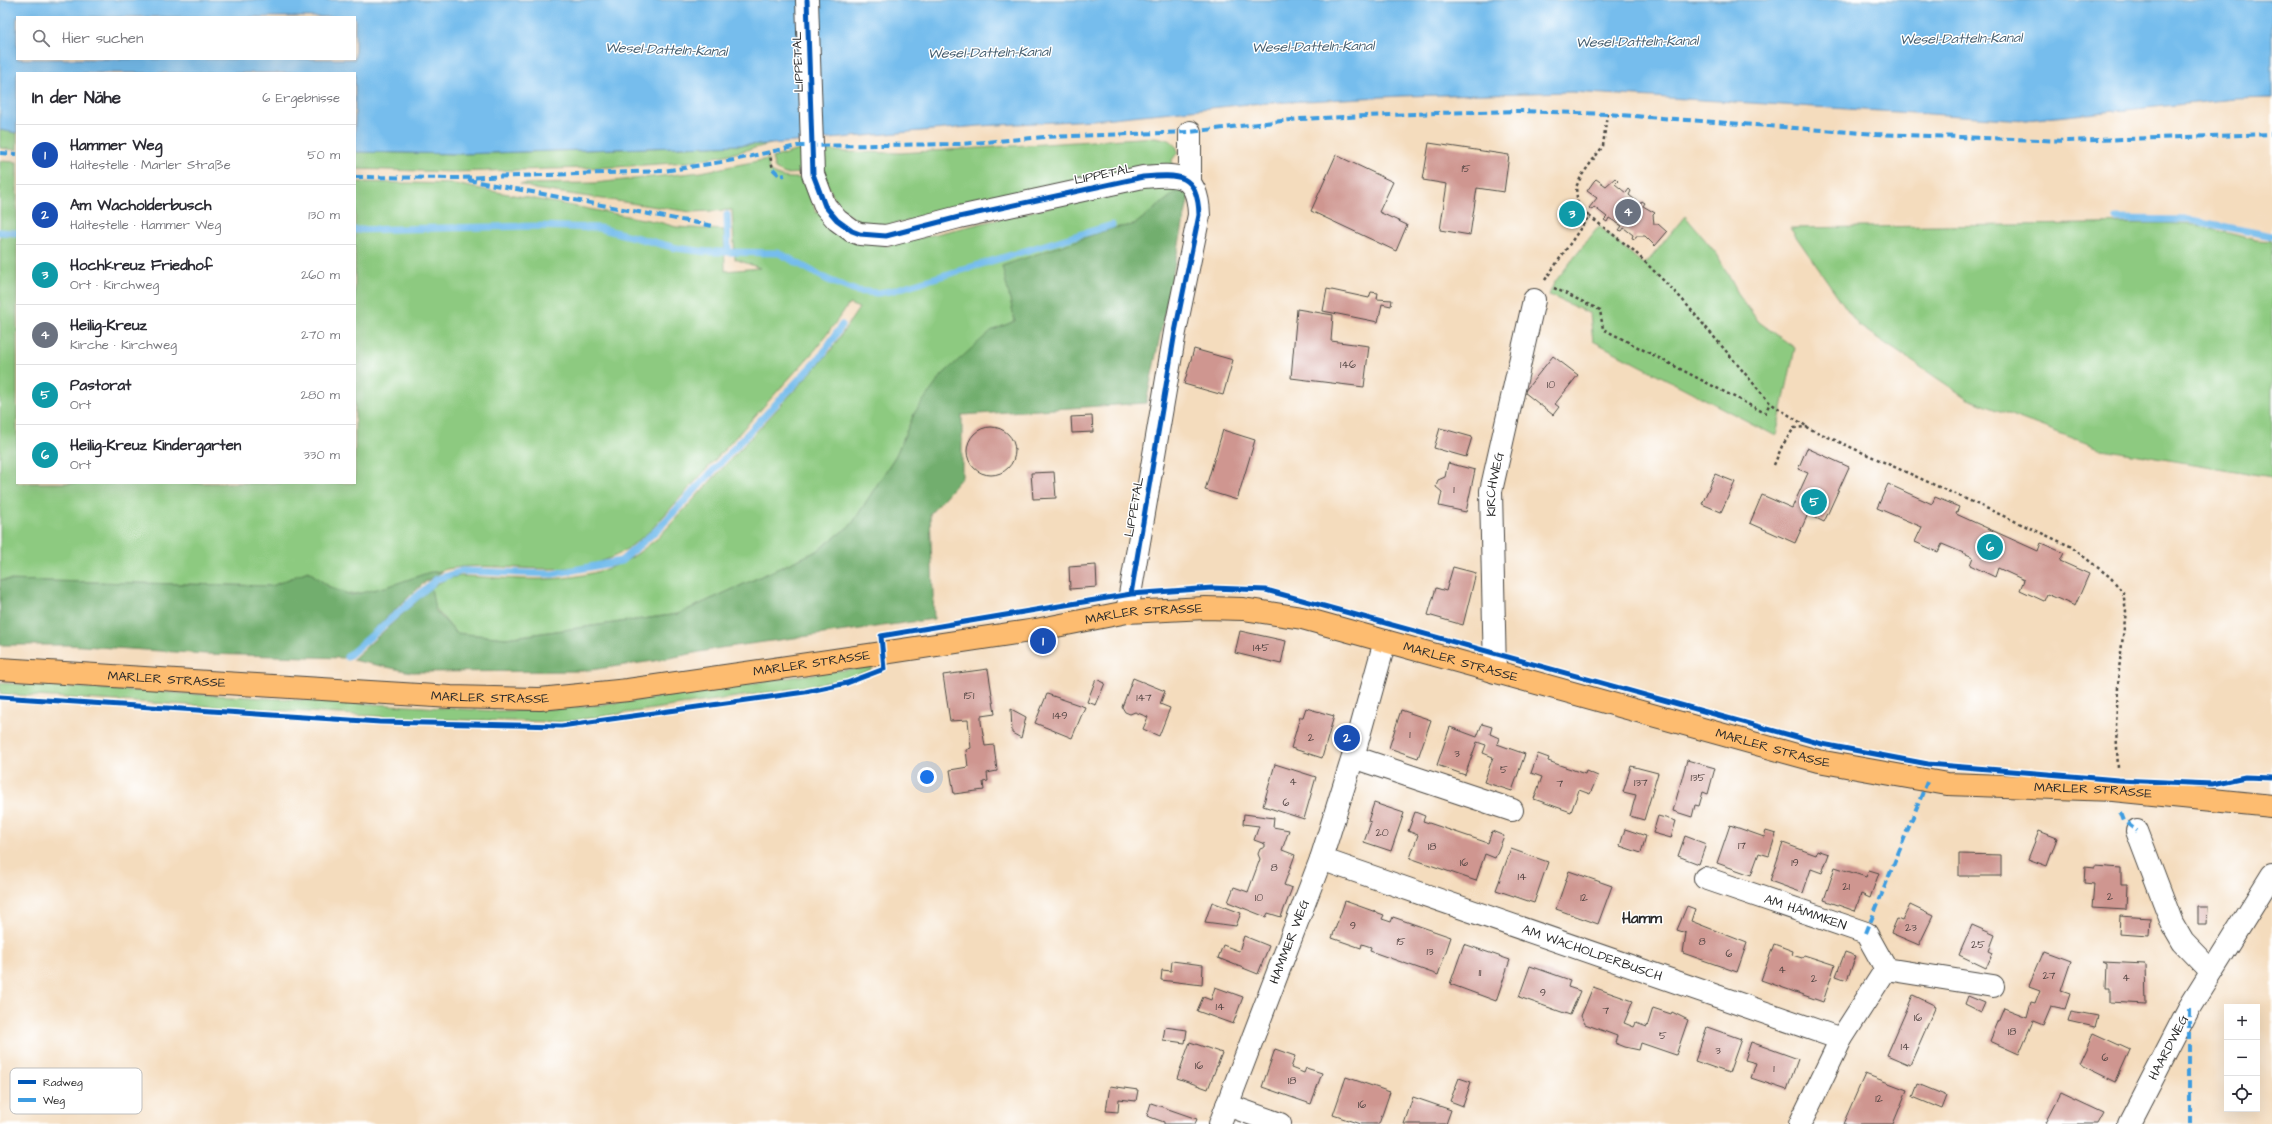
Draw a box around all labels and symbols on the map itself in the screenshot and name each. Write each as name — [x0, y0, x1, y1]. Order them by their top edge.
water label: Wesel-Datteln-Kanal — [1900, 28, 2024, 50]
street label: LIPPETAL — [788, 31, 808, 93]
water label: Wesel-Datteln-Kanal — [1576, 31, 1700, 53]
water label: Wesel-Datteln-Kanal — [1252, 36, 1376, 58]
water label: Wesel-Datteln-Kanal — [604, 38, 729, 62]
water label: Wesel-Datteln-Kanal — [928, 42, 1052, 64]
street label: LIPPETAL — [1072, 159, 1136, 189]
house number: 15 — [1461, 161, 1471, 176]
pin: 4 — [1615, 197, 1641, 227]
pin: 3 — [1559, 199, 1585, 229]
house number: 146 — [1340, 357, 1356, 372]
house number: 10 — [1547, 377, 1555, 392]
street label: KIRCHWEG — [1482, 450, 1508, 517]
street label: LIPPETAL — [1120, 476, 1148, 538]
house number: 1 — [1453, 482, 1455, 497]
pin: 5 — [1801, 487, 1827, 517]
pin: 6 — [1977, 532, 2003, 562]
street label: MARLER STRASSE — [1084, 599, 1203, 629]
pin: 1 — [1030, 626, 1056, 656]
street label: MARLER STRASSE — [1401, 638, 1520, 687]
house number: 145 — [1253, 640, 1270, 655]
street label: MARLER STRASSE — [752, 646, 872, 681]
street label: MARLER STRASSE — [107, 667, 226, 692]
street label: MARLER STRASSE — [431, 687, 550, 708]
house number: 151 — [964, 688, 975, 703]
house number: 147 — [1136, 690, 1152, 705]
house number: 149 — [1052, 708, 1068, 723]
pin: 2 — [1334, 723, 1360, 753]
street label: MARLER STRASSE — [1714, 724, 1832, 772]
house number: 1 — [1409, 727, 1411, 742]
house number: 2 — [1308, 730, 1315, 745]
house number: 3 — [1454, 746, 1460, 761]
house number: 5 — [1500, 762, 1508, 777]
your location — [917, 767, 937, 787]
house number: 135 — [1691, 770, 1706, 785]
house number: 4 — [1289, 774, 1297, 789]
house number: 137 — [1634, 775, 1648, 790]
house number: 7 — [1557, 776, 1564, 791]
street label: MARLER STRASSE — [2034, 778, 2153, 803]
house number: 6 — [1283, 795, 1290, 810]
house number: 20 — [1375, 825, 1389, 840]
house number: 17 — [1738, 838, 1746, 853]
house number: 18 — [1428, 839, 1436, 854]
house number: 16 — [1460, 855, 1468, 870]
house number: 19 — [1791, 855, 1799, 870]
house number: 8 — [1270, 860, 1278, 875]
house number: 14 — [1518, 869, 1527, 884]
house number: 21 — [1842, 879, 1850, 894]
house number: 2 — [2107, 889, 2114, 904]
house number: 10 — [1255, 890, 1263, 905]
house number: 12 — [1580, 890, 1589, 905]
street label: AM HÄMMKEN — [1762, 890, 1849, 935]
street label: HAMMER WEG — [1265, 897, 1314, 987]
district label: Hamm — [1622, 908, 1662, 929]
house number: 9 — [1350, 918, 1356, 933]
street label: AM WACHOLDERBUSCH — [1520, 920, 1665, 985]
house number: 23 — [1905, 920, 1917, 935]
house number: 15 — [1396, 934, 1406, 949]
house number: 8 — [1698, 934, 1706, 949]
house number: 25 — [1971, 937, 1985, 952]
house number: 13 — [1426, 944, 1434, 959]
house number: 6 — [1726, 946, 1733, 961]
house number: 4 — [1778, 962, 1786, 977]
house number: 11 — [1479, 965, 1482, 980]
house number: 27 — [2042, 968, 2056, 983]
house number: 4 — [2122, 970, 2130, 985]
house number: 2 — [1811, 971, 1818, 986]
house number: 9 — [1540, 985, 1546, 1000]
house number: 14 — [1216, 999, 1225, 1014]
house number: 7 — [1603, 1003, 1610, 1018]
house number: 16 — [1914, 1010, 1922, 1025]
street label: HAARDWEG — [2144, 1012, 2193, 1083]
house number: 18 — [2008, 1024, 2016, 1039]
house number: 5 — [1659, 1028, 1667, 1043]
house number: 14 — [1901, 1039, 1910, 1054]
house number: 3 — [1715, 1043, 1721, 1058]
house number: 6 — [2102, 1050, 2109, 1065]
house number: 16 — [1195, 1058, 1203, 1073]
house number: 1 — [1773, 1061, 1775, 1076]
legend — [10, 1068, 142, 1114]
house number: 18 — [1288, 1073, 1296, 1088]
text: Radweg — [43, 1075, 83, 1091]
house number: 12 — [1875, 1091, 1884, 1106]
text: Weg — [43, 1093, 65, 1109]
house number: 16 — [1358, 1097, 1366, 1112]

